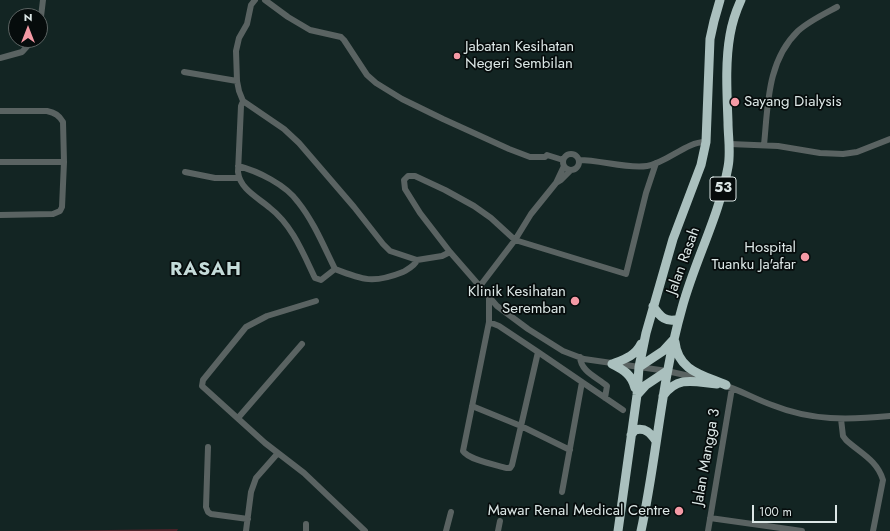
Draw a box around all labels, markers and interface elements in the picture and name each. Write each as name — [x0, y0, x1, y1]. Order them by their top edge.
north arrow — [8, 8, 48, 48]
text: N — [24, 9, 32, 25]
place label: Jabatan Kesihatan Negeri Sembilan — [465, 38, 574, 73]
marker: Jabatan Kesihatan Negeri Sembilan — [452, 51, 462, 61]
place label: Sayang Dialysis — [744, 93, 841, 111]
marker: Sayang Dialysis — [729, 96, 741, 108]
road number: 53 — [710, 177, 736, 201]
street label: Jalan Rasah — [663, 225, 705, 297]
place label: Hospital Tuanku Ja'afar — [711, 239, 796, 274]
marker: Hospital Tuanku Ja'afar — [799, 251, 811, 263]
district label: RASAH — [170, 259, 242, 281]
place label: Klinik Kesihatan Seremban — [468, 283, 566, 318]
marker: Klinik Kesihatan Seremban — [569, 295, 581, 307]
street label: Jalan Mangga 3 — [690, 407, 724, 507]
scale bar — [754, 497, 839, 523]
place label: Mawar Renal Medical Centre — [488, 502, 670, 520]
text: 100 m — [759, 503, 792, 521]
marker: Mawar Renal Medical Centre — [673, 505, 685, 517]

